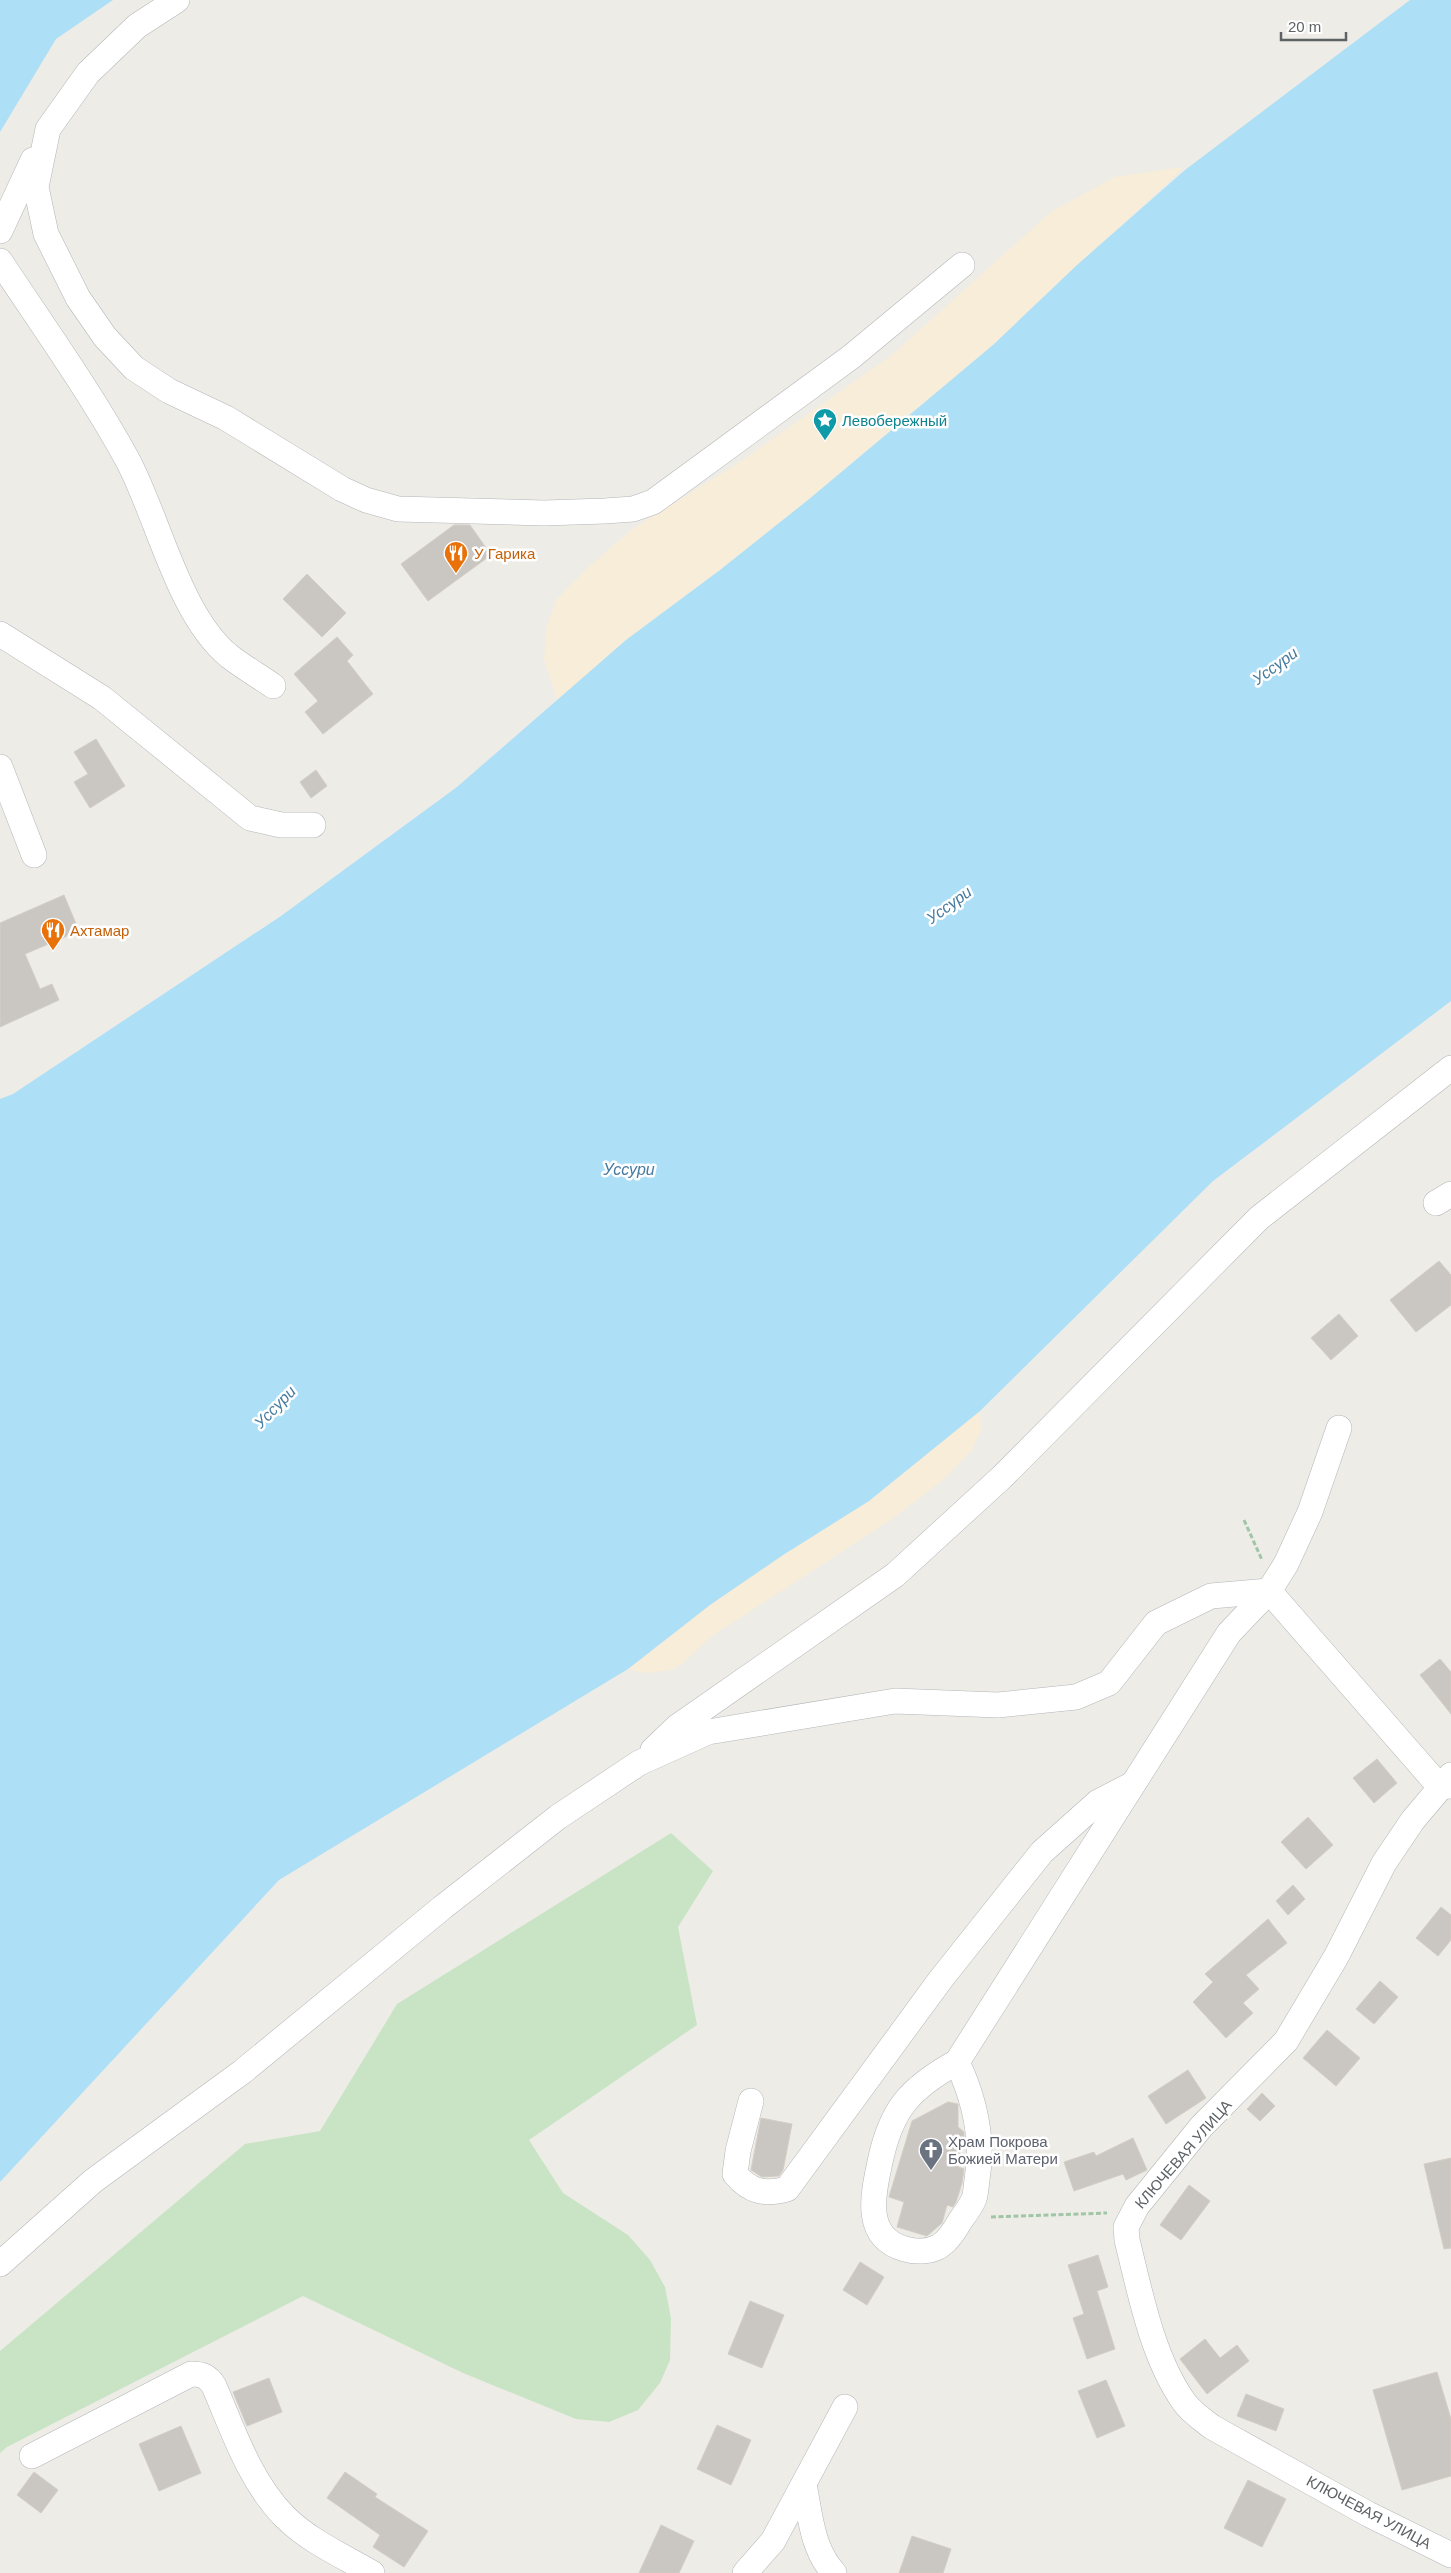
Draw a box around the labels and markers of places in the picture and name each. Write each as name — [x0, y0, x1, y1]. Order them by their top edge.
place icon: Левобережный — [812, 407, 838, 441]
place label: Левобережный — [842, 412, 947, 429]
restaurant icon: У Гарика — [443, 540, 469, 574]
place label: У Гарика — [474, 545, 536, 562]
restaurant icon: Ахтамар — [40, 917, 66, 951]
place label: Ахтамар — [70, 922, 129, 939]
place label: Храм Покрова Божией Матери — [948, 2133, 1058, 2167]
church icon: Храм Покрова Божией Матери — [918, 2137, 944, 2171]

